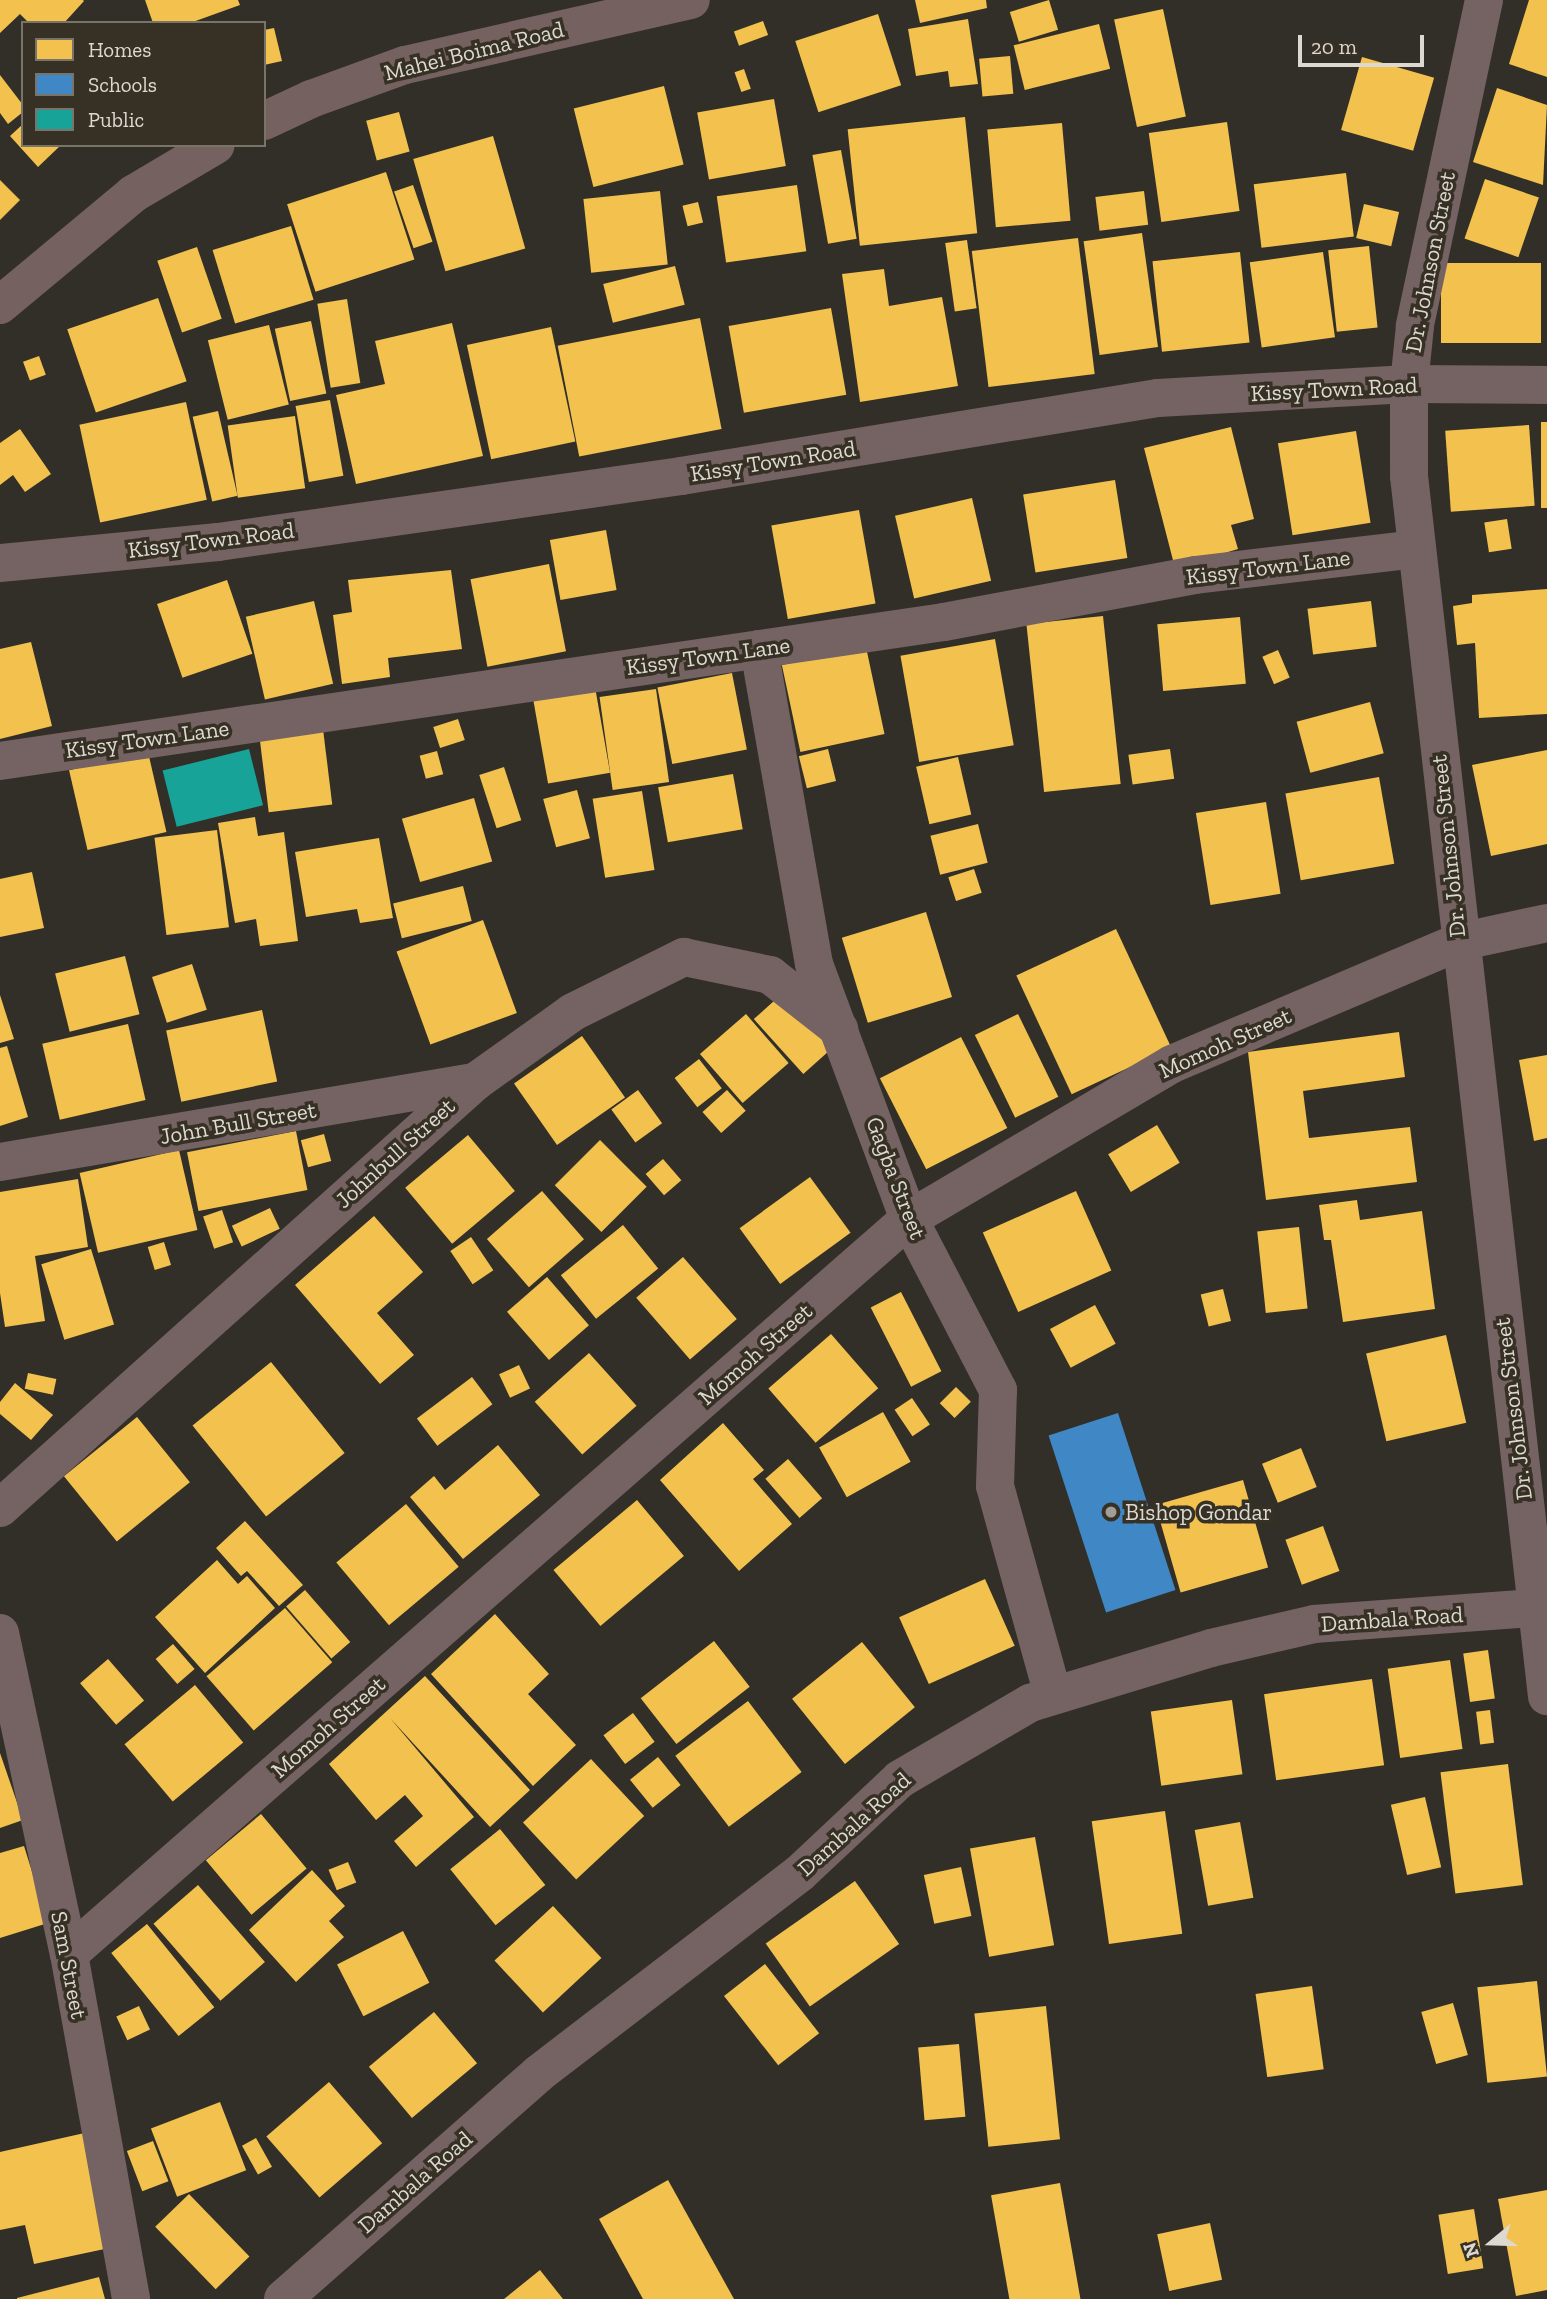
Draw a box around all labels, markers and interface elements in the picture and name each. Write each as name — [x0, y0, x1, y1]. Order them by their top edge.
street label: Mahei Boima Road — [381, 15, 567, 87]
legend — [21, 21, 266, 147]
scale bar — [1302, 21, 1428, 65]
text: 20 m — [1311, 34, 1357, 59]
text: Homes — [88, 37, 151, 62]
text: Schools — [88, 72, 157, 97]
text: Public — [88, 107, 144, 132]
street label: Dr. Johnson Street — [1399, 169, 1461, 355]
street label: Kissy Town Road — [1249, 371, 1419, 407]
street label: Kissy Town Road — [688, 434, 858, 488]
street label: Kissy Town Road — [126, 516, 296, 564]
street label: Kissy Town Lane — [1184, 543, 1352, 591]
street label: Kissy Town Lane — [624, 631, 792, 681]
street label: Kissy Town Lane — [63, 714, 231, 764]
street label: Dr. Johnson Street — [1425, 753, 1471, 939]
street label: Momoh Street — [1155, 1002, 1295, 1084]
street label: Johnbull Street — [330, 1092, 460, 1214]
street label: John Bull Street — [158, 1096, 318, 1150]
street label: Gagba Street — [860, 1113, 932, 1243]
street label: Momoh Street — [692, 1297, 818, 1411]
street label: Dr. Johnson Street — [1488, 1316, 1538, 1502]
place label: Bishop Gondar — [1125, 1498, 1272, 1526]
marker: Bishop Gondar — [1103, 1504, 1119, 1520]
street label: Dambala Road — [1320, 1600, 1464, 1638]
street label: Momoh Street — [265, 1670, 391, 1784]
street label: Dambala Road — [792, 1766, 916, 1882]
street label: Sam Street — [45, 1909, 93, 2021]
street label: Dambala Road — [352, 2125, 478, 2239]
north arrow — [1456, 2208, 1526, 2278]
text: N — [1457, 2239, 1484, 2261]

